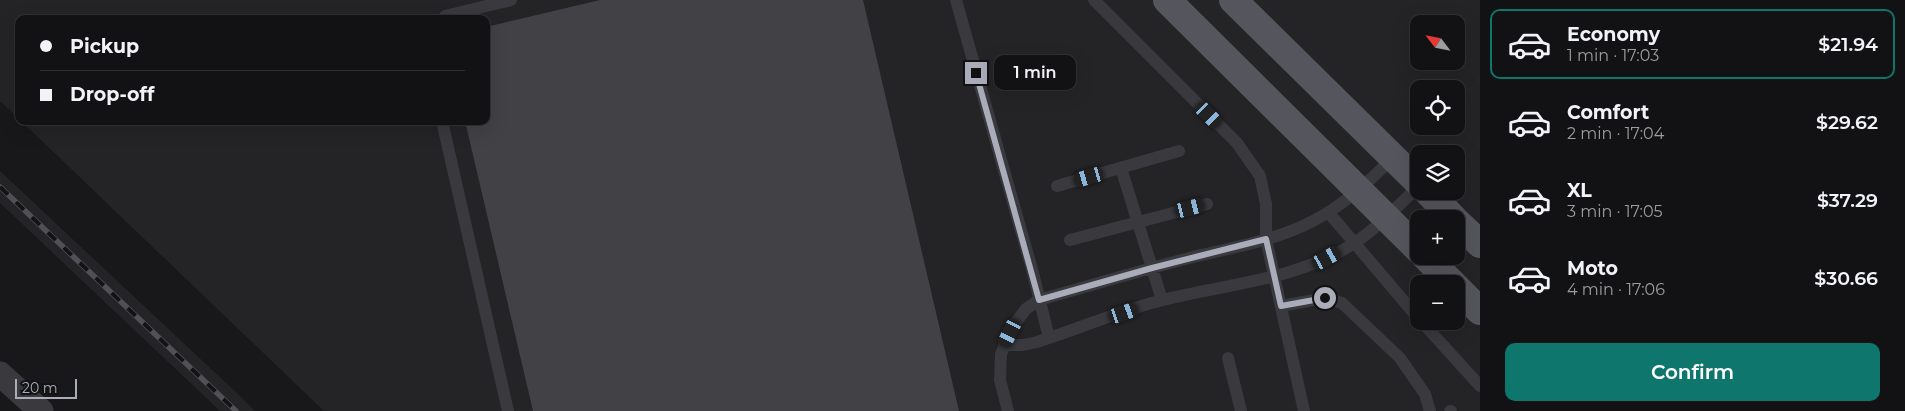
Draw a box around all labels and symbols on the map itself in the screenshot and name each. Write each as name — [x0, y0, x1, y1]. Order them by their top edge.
north arrow — [1410, 15, 1465, 70]
callout: 1 min — [994, 56, 1076, 90]
route end — [965, 62, 987, 84]
car — [1193, 99, 1224, 131]
car — [1072, 166, 1105, 188]
car — [1173, 197, 1206, 219]
car — [1310, 244, 1343, 272]
route start — [1314, 287, 1336, 309]
car — [1107, 301, 1140, 325]
car — [996, 316, 1023, 350]
scale bar — [15, 376, 78, 399]

